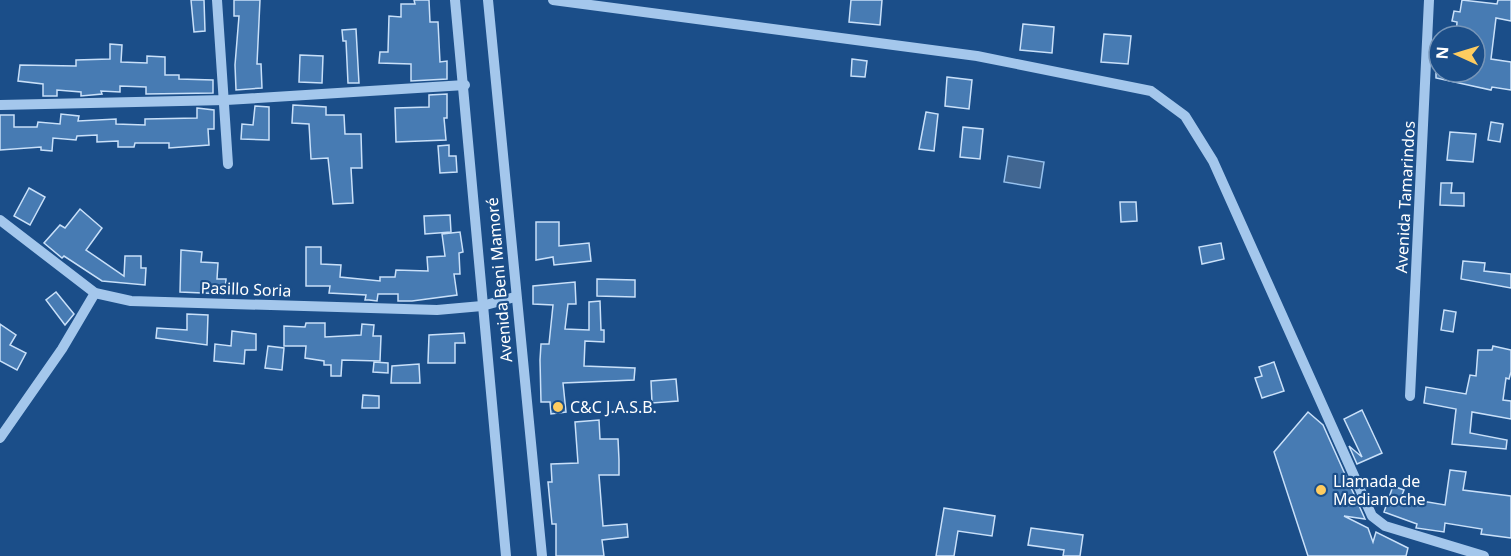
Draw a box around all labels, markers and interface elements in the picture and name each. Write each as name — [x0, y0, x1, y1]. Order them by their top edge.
north arrow — [1427, 24, 1487, 84]
text: N — [1431, 46, 1453, 60]
street label: Avenida Tamarindos — [1390, 120, 1420, 274]
street label: Avenida Beni Mamoré — [481, 197, 517, 363]
street label: Pasillo Soria — [200, 276, 292, 302]
place label: C&C J.A.S.B. — [570, 396, 657, 418]
marker: C&C J.A.S.B. — [551, 400, 565, 414]
place label: Llamada de Medianoche — [1333, 470, 1426, 510]
marker: Llamada de Medianoche — [1314, 483, 1328, 497]

